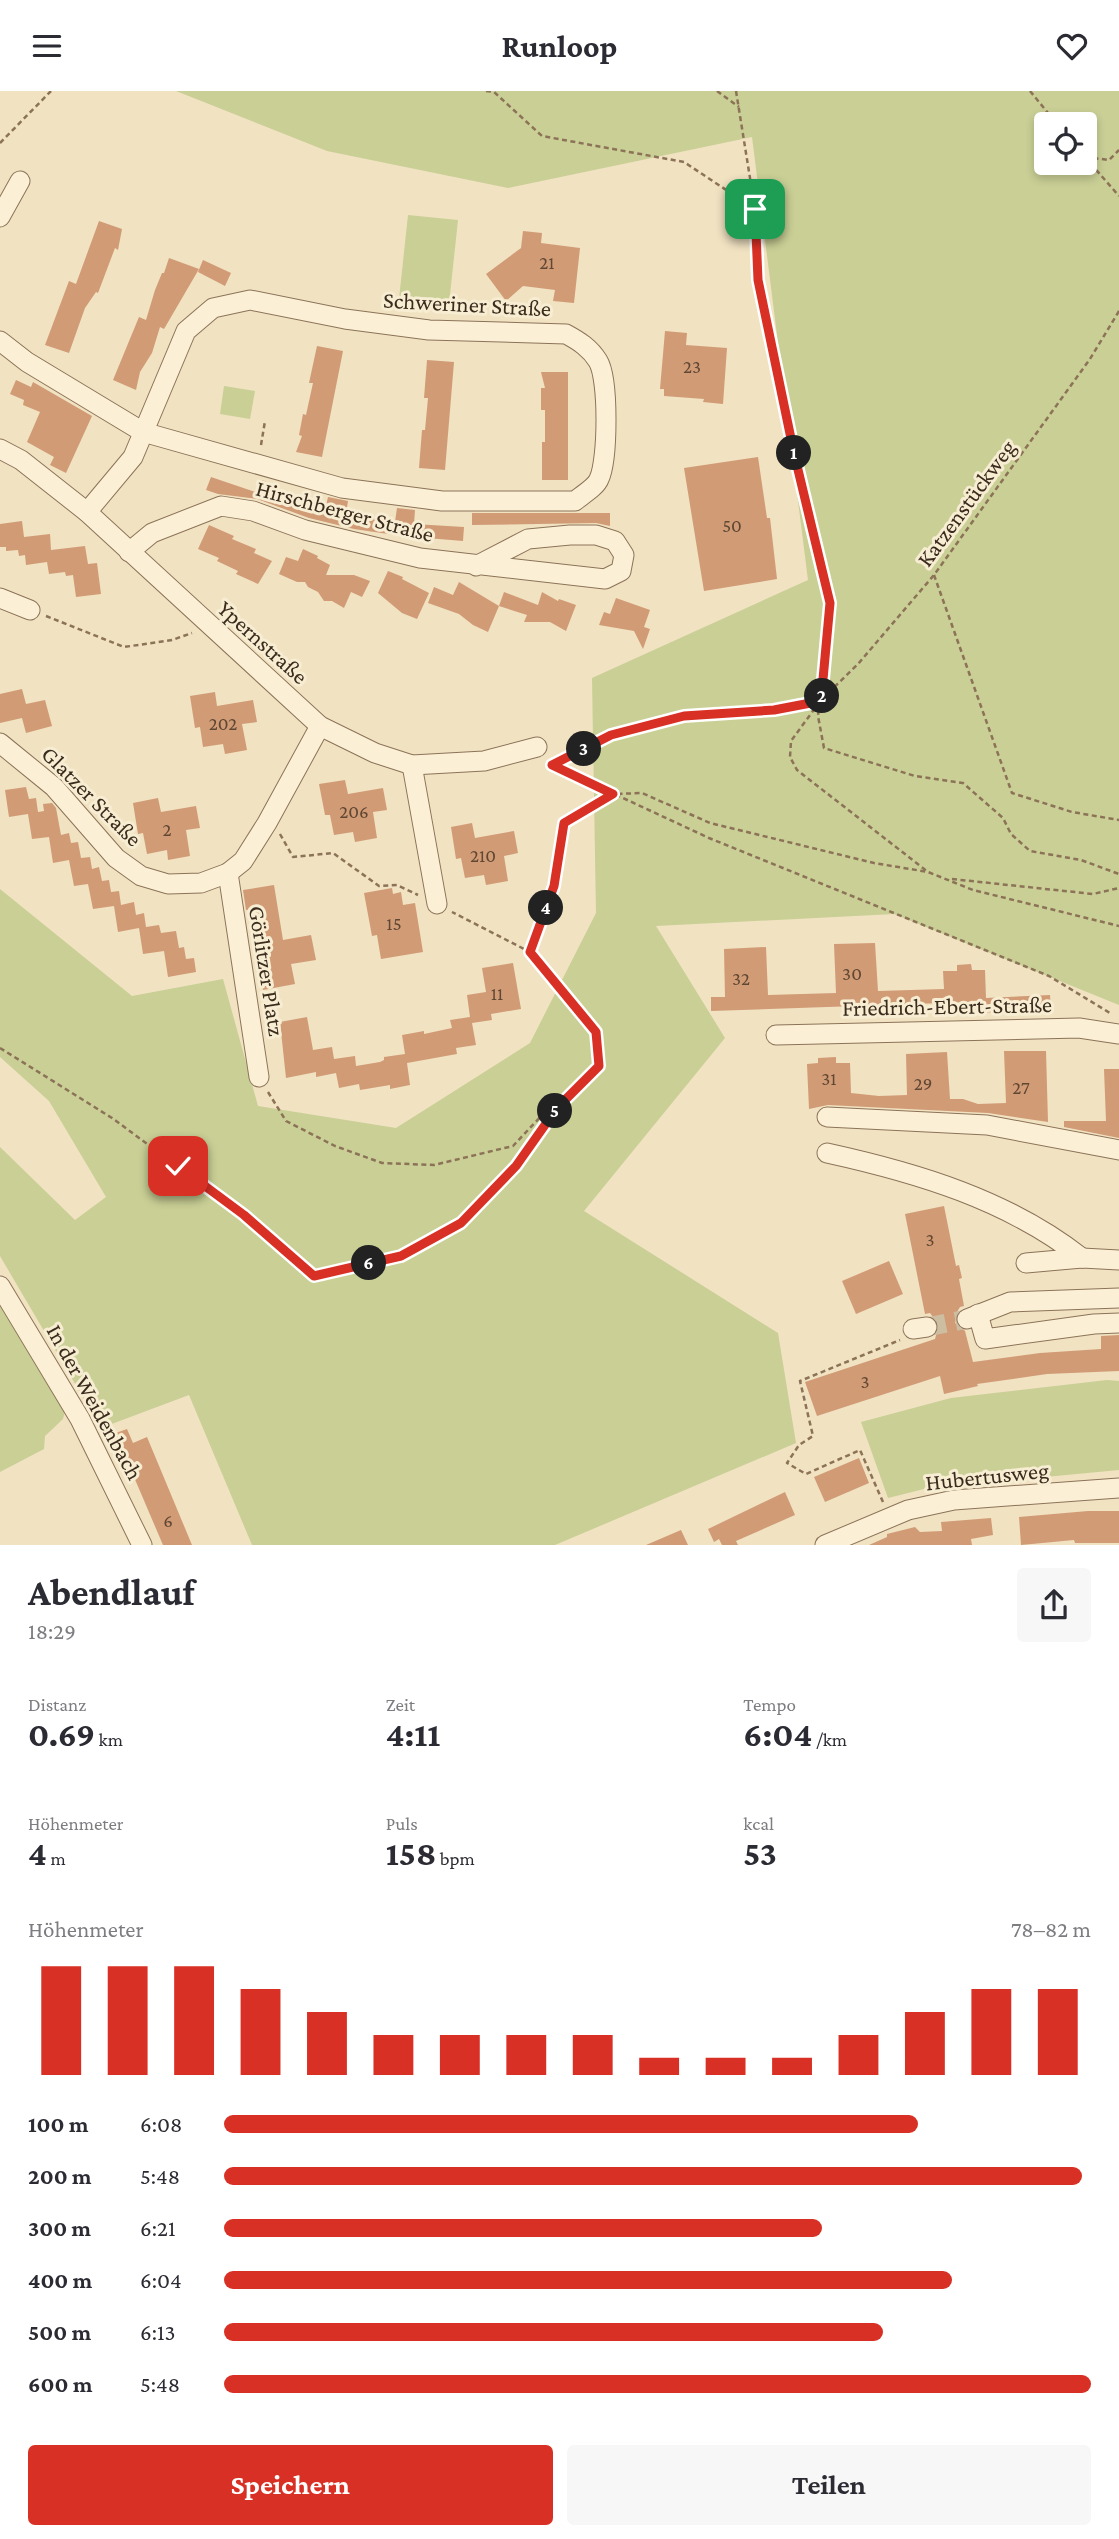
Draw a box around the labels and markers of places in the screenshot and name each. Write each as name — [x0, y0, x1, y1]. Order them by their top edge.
pin — [725, 179, 785, 239]
pin: 1 — [776, 435, 812, 471]
pin: 2 — [804, 679, 840, 713]
pin: 3 — [566, 731, 602, 767]
pin: 4 — [528, 891, 564, 925]
pin: 5 — [538, 1093, 572, 1129]
pin — [148, 1136, 208, 1196]
pin: 6 — [352, 1245, 386, 1281]

